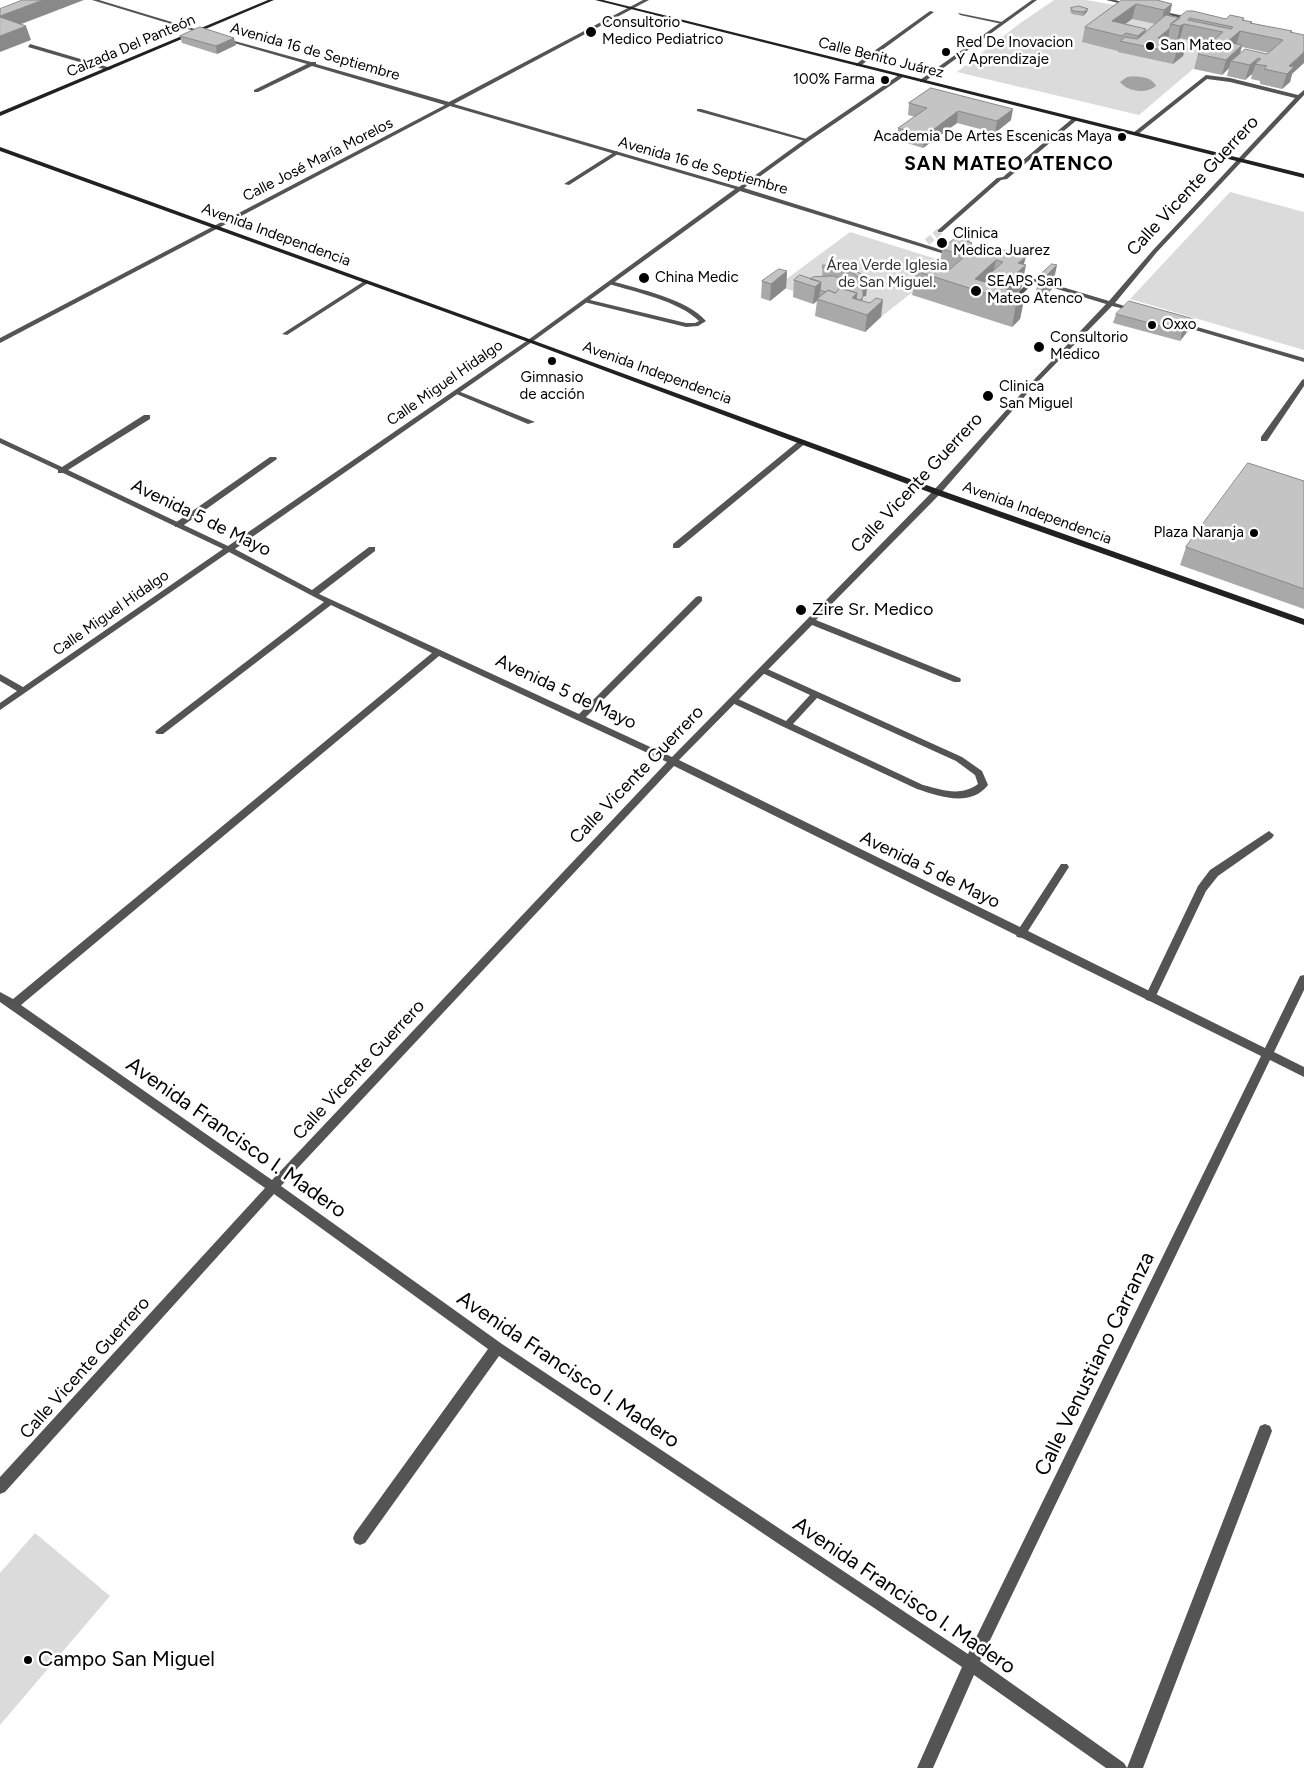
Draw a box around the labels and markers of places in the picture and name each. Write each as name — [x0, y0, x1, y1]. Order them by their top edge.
place label: Consultorio Medico Pediatrico — [602, 14, 723, 49]
marker: Consultorio Medico Pediatrico — [584, 25, 598, 39]
place label: Red De Inovacion Y Aprendizaje — [956, 34, 1073, 69]
place label: San Mateo — [1160, 37, 1232, 55]
marker: San Mateo — [1144, 40, 1156, 52]
marker: Red De Inovacion Y Aprendizaje — [940, 46, 952, 58]
place label: 100% Farma — [793, 71, 875, 89]
marker: 100% Farma — [879, 74, 891, 86]
place label: Academia De Artes Escenicas Maya — [874, 128, 1112, 146]
marker: Academia De Artes Escenicas Maya — [1116, 131, 1128, 143]
place label: Clinica Medica Juarez — [953, 225, 1050, 260]
marker: Clinica Medica Juarez — [935, 236, 949, 250]
place label: China Medic — [655, 269, 739, 287]
marker: China Medic — [637, 271, 651, 285]
place label: SEAPS San Mateo Atenco — [987, 273, 1083, 308]
marker: SEAPS San Mateo Atenco — [969, 284, 983, 298]
place label: Oxxo — [1162, 316, 1197, 334]
marker: Oxxo — [1146, 319, 1158, 331]
place label: Consultorio Medico — [1050, 329, 1128, 364]
marker: Consultorio Medico — [1032, 340, 1046, 354]
marker: Gimnasio de acción — [546, 355, 558, 367]
place label: Gimnasio de acción — [519, 369, 585, 404]
place label: Clinica San Miguel — [999, 378, 1073, 413]
marker: Clinica San Miguel — [981, 389, 995, 403]
place label: Plaza Naranja — [1154, 524, 1244, 542]
marker: Plaza Naranja — [1248, 527, 1260, 539]
place label: Zire Sr. Medico — [812, 599, 933, 621]
marker: Zire Sr. Medico — [794, 603, 808, 617]
place label: Campo San Miguel — [38, 1647, 215, 1673]
marker: Campo San Miguel — [22, 1654, 34, 1666]

